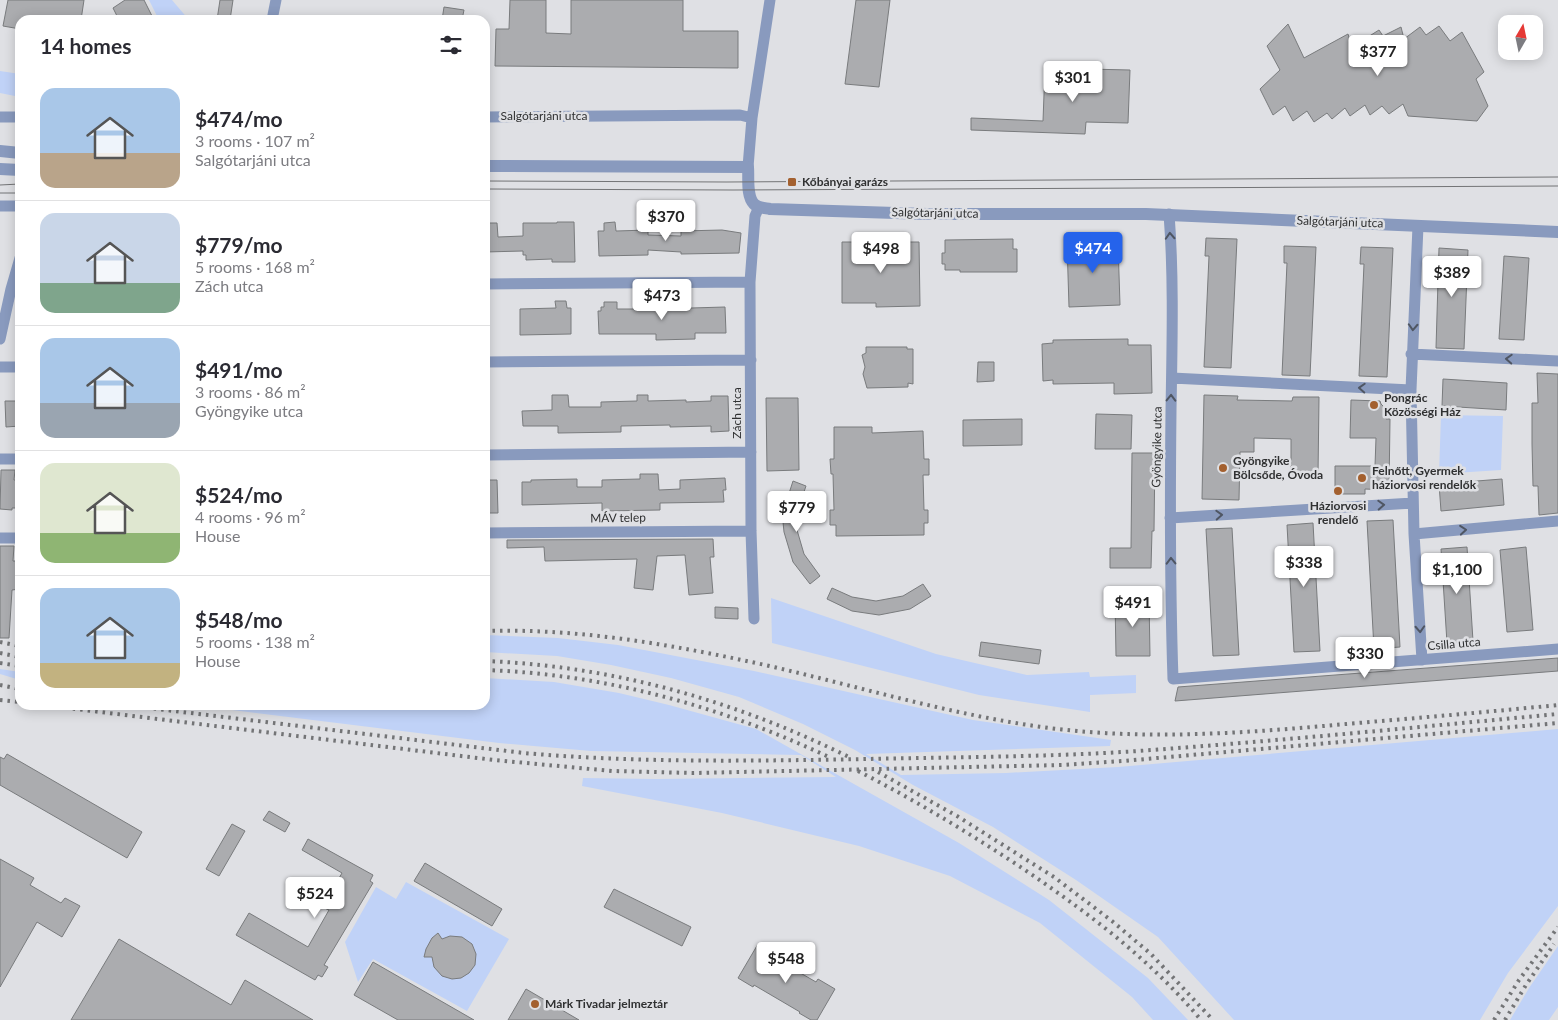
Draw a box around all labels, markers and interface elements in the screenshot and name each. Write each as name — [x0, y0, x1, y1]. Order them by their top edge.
north arrow — [1498, 15, 1542, 60]
map controls — [1498, 15, 1543, 60]
icon: filters — [437, 31, 465, 59]
text: 14 homes — [40, 33, 131, 58]
pin: $377 — [1348, 34, 1408, 77]
text: $377 — [1359, 41, 1397, 60]
pin: $301 — [1043, 61, 1103, 103]
text: $301 — [1054, 67, 1092, 86]
text: $474/mo — [195, 106, 283, 131]
icon: home — [80, 108, 140, 168]
street label: Salgótarjáni utca — [501, 108, 587, 123]
text: 3 rooms · 107 m² — [195, 131, 315, 150]
text: Salgótarjáni utca — [195, 150, 311, 169]
place label: Kőbányai garázs — [802, 174, 888, 189]
marker: Kőbányai garázs — [786, 176, 798, 188]
pin: $370 — [636, 200, 696, 242]
street label: Salgótarjáni utca — [891, 204, 979, 221]
text: $370 — [647, 206, 685, 225]
street label: Salgótarjáni utca — [1296, 212, 1384, 231]
one-way arrow — [1165, 231, 1175, 239]
text: $779/mo — [195, 232, 283, 257]
pin: $498 — [851, 232, 911, 274]
pin: $474 — [1063, 232, 1123, 274]
icon: home — [80, 233, 140, 293]
text: $498 — [862, 238, 900, 257]
text: $474 — [1074, 238, 1112, 257]
pin: $389 — [1422, 256, 1482, 298]
text: 5 rooms · 168 m² — [195, 257, 315, 276]
text: $389 — [1433, 262, 1471, 281]
text: Zách utca — [195, 276, 263, 295]
pin: $473 — [632, 278, 692, 321]
text: $473 — [643, 285, 681, 304]
one-way arrow — [1407, 323, 1418, 331]
one-way arrow — [1505, 353, 1513, 364]
text: $491/mo — [195, 357, 283, 382]
icon: home — [80, 358, 140, 418]
text: 3 rooms · 86 m² — [195, 382, 306, 401]
one-way arrow — [1358, 382, 1366, 393]
street label: Zách utca — [729, 387, 744, 439]
place label: Pongrác Közösségi Ház — [1384, 390, 1461, 419]
one-way arrow — [1166, 394, 1176, 402]
marker: Pongrác Közösségi Ház — [1368, 399, 1380, 411]
text: Gyöngyike utca — [195, 401, 303, 420]
street label: Gyöngyike utca — [1148, 406, 1165, 488]
place label: Gyöngyike Bölcsőde, Óvoda — [1233, 453, 1323, 482]
marker: Gyöngyike Bölcsőde, Óvoda — [1217, 462, 1229, 474]
place label: Felnőtt, Gyermek háziorvosi rendelők — [1372, 463, 1477, 492]
marker: Felnőtt, Gyermek háziorvosi rendelők — [1356, 472, 1368, 484]
text: $524/mo — [195, 482, 283, 507]
icon: home — [80, 483, 140, 543]
marker: Háziorvosi rendelő — [1332, 485, 1344, 497]
pin: $779 — [767, 490, 827, 533]
text: $779 — [778, 497, 816, 516]
place label: Háziorvosi rendelő — [1310, 498, 1366, 527]
one-way arrow — [1377, 500, 1385, 511]
text: 4 rooms · 96 m² — [195, 507, 306, 526]
street label: MÁV telep — [590, 510, 646, 525]
one-way arrow — [1215, 510, 1223, 521]
one-way arrow — [1459, 524, 1467, 535]
text: House — [195, 526, 240, 545]
pin: $338 — [1274, 546, 1334, 588]
text: $338 — [1285, 552, 1323, 571]
pin: $1,100 — [1416, 552, 1498, 595]
one-way arrow — [1166, 556, 1176, 564]
text: $1,100 — [1432, 559, 1482, 578]
pin: $491 — [1103, 586, 1163, 628]
text: $491 — [1114, 592, 1152, 611]
text: $548/mo — [195, 607, 283, 632]
icon: home — [80, 608, 140, 668]
one-way arrow — [1414, 625, 1425, 633]
text: 5 rooms · 138 m² — [195, 632, 315, 651]
street label: Csilla utca — [1427, 634, 1481, 653]
pin: $330 — [1335, 636, 1395, 679]
text: $330 — [1346, 643, 1384, 662]
text: House — [195, 651, 240, 670]
pin: $524 — [285, 876, 345, 919]
text: $524 — [296, 883, 334, 902]
pin: $548 — [756, 942, 816, 984]
text: $548 — [767, 948, 805, 967]
place label: Márk Tivadar jelmeztár — [545, 996, 668, 1011]
marker: Márk Tivadar jelmeztár — [529, 998, 541, 1010]

